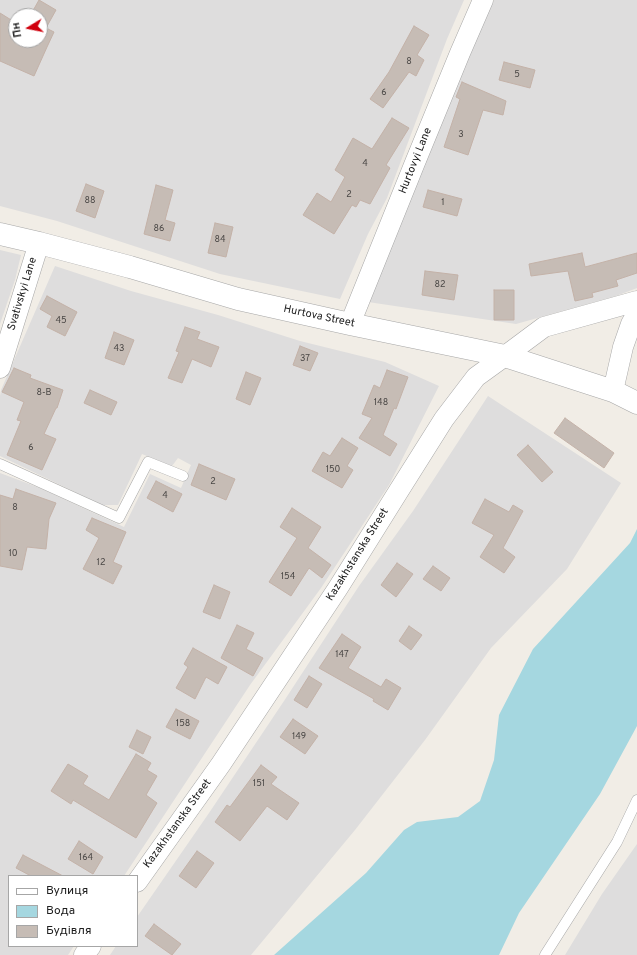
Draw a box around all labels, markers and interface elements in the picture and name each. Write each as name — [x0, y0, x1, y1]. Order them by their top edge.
north arrow — [8, 8, 48, 48]
text: Пн — [9, 21, 25, 38]
house number: 8 — [406, 57, 412, 67]
house number: 5 — [514, 70, 520, 80]
house number: 6 — [381, 88, 387, 98]
street label: Hurtovyi Lane — [397, 126, 435, 196]
house number: 3 — [458, 130, 464, 140]
house number: 4 — [362, 159, 368, 169]
house number: 2 — [346, 190, 352, 200]
house number: 88 — [85, 196, 95, 206]
house number: 1 — [441, 198, 445, 208]
house number: 86 — [154, 224, 164, 234]
house number: 84 — [214, 235, 226, 245]
street label: Svativskyi Lane — [6, 256, 40, 332]
house number: 82 — [435, 280, 445, 290]
street label: Hurtova Street — [282, 303, 356, 331]
house number: 45 — [55, 316, 67, 326]
house number: 43 — [113, 344, 125, 354]
house number: 37 — [300, 354, 310, 364]
house number: 8-В — [37, 388, 51, 398]
house number: 148 — [374, 398, 388, 408]
house number: 6 — [28, 443, 34, 453]
house number: 150 — [326, 465, 340, 475]
house number: 2 — [210, 477, 216, 487]
house number: 4 — [162, 491, 168, 501]
house number: 8 — [12, 503, 18, 513]
street label: Kazakhstanska Street — [324, 506, 392, 604]
house number: 10 — [8, 549, 18, 559]
house number: 12 — [97, 558, 105, 568]
house number: 154 — [281, 572, 295, 582]
house number: 147 — [335, 650, 349, 660]
house number: 158 — [176, 719, 190, 729]
house number: 149 — [292, 732, 306, 742]
street label: Kazakhstanska Street — [141, 777, 215, 871]
house number: 151 — [253, 779, 265, 789]
house number: 164 — [79, 853, 93, 863]
legend — [8, 875, 138, 947]
text: Вулиця — [46, 883, 88, 899]
text: Вода — [46, 903, 75, 919]
text: Будівля — [46, 923, 92, 939]

